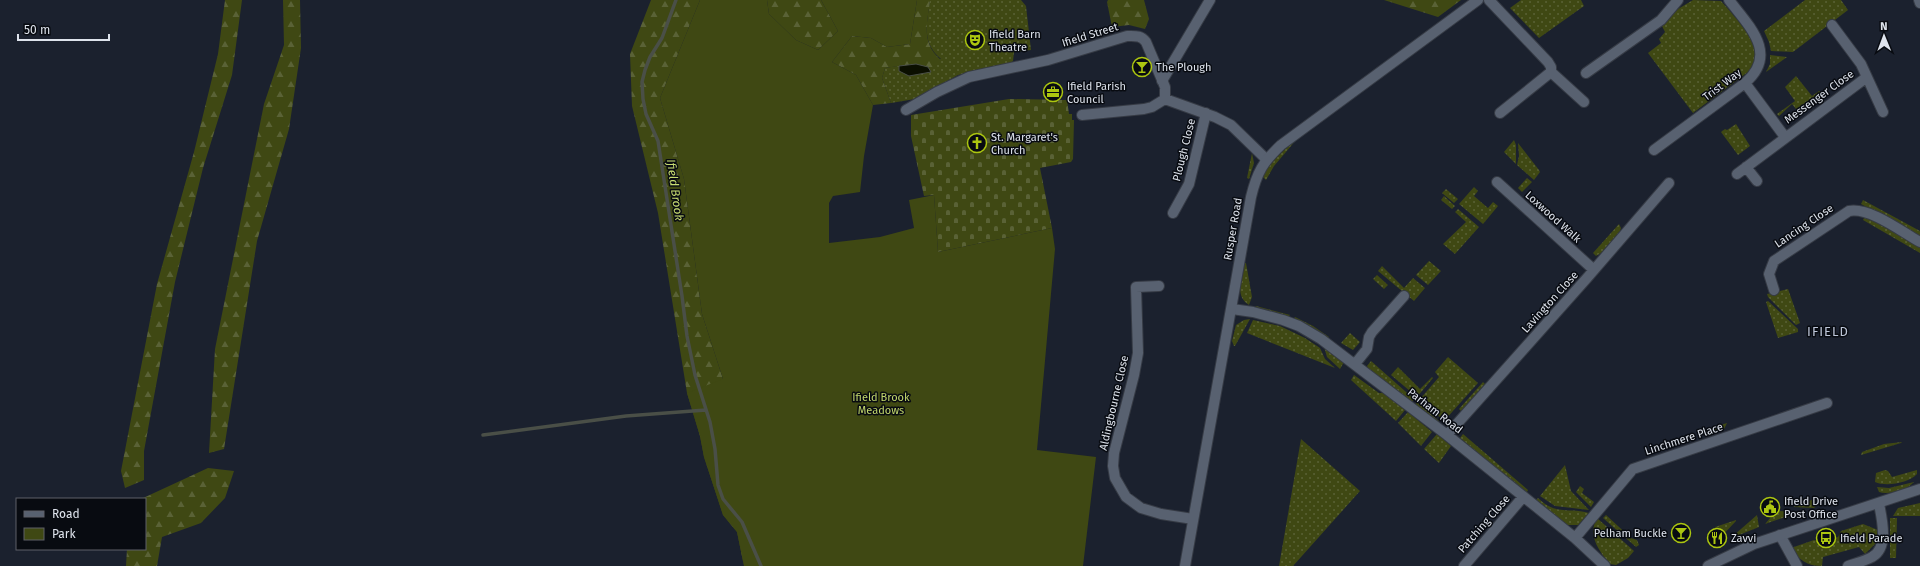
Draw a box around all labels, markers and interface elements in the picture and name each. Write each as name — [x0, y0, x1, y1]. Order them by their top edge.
scale bar — [18, 16, 109, 42]
north arrow — [1864, 16, 1904, 56]
street label: Ifield Street — [1060, 20, 1120, 50]
text: N — [1880, 20, 1888, 33]
text: 50 m — [24, 23, 50, 37]
place label: Ifield Barn Theatre — [989, 28, 1041, 54]
theatre icon: Ifield Barn Theatre — [964, 29, 986, 51]
bar icon: The Plough — [1131, 56, 1153, 78]
place label: The Plough — [1156, 61, 1211, 74]
street label: Trist Way — [1700, 66, 1744, 104]
street label: Messenger Close — [1782, 67, 1856, 127]
place label: Ifield Parish Council — [1067, 80, 1126, 106]
office icon: Ifield Parish Council — [1042, 81, 1064, 103]
street label: Plough Close — [1170, 117, 1198, 183]
place label: St. Margaret's Church — [991, 131, 1058, 157]
church icon: St. Margaret's Church — [966, 132, 988, 154]
water label: Ifield Brook — [664, 158, 686, 222]
street label: Loxwood Walk — [1522, 189, 1584, 246]
street label: Rusper Road — [1221, 197, 1245, 261]
street label: Lancing Close — [1772, 202, 1836, 250]
street label: Lavington Close — [1519, 269, 1581, 335]
district label: IFIELD — [1807, 324, 1849, 339]
street label: Aldingbourne Close — [1097, 354, 1131, 452]
street label: Parham Road — [1405, 386, 1465, 436]
park label: Ifield Brook Meadows — [852, 391, 910, 417]
street label: Linchmere Place — [1643, 420, 1725, 458]
street label: Patching Close — [1455, 492, 1513, 556]
place label: Ifield Drive Post Office — [1784, 495, 1838, 521]
public building icon: Ifield Drive Post Office — [1759, 496, 1781, 518]
legend — [16, 498, 146, 550]
text: Road — [52, 507, 80, 521]
bar icon: Pelham Buckle — [1670, 522, 1692, 544]
text: Park — [52, 527, 76, 541]
place label: Pelham Buckle — [1594, 527, 1667, 540]
restaurant icon: Zavvi — [1706, 527, 1728, 549]
bus stop icon: Ifield Parade — [1815, 527, 1837, 549]
place label: Zavvi — [1731, 532, 1756, 545]
place label: Ifield Parade — [1840, 532, 1902, 545]

